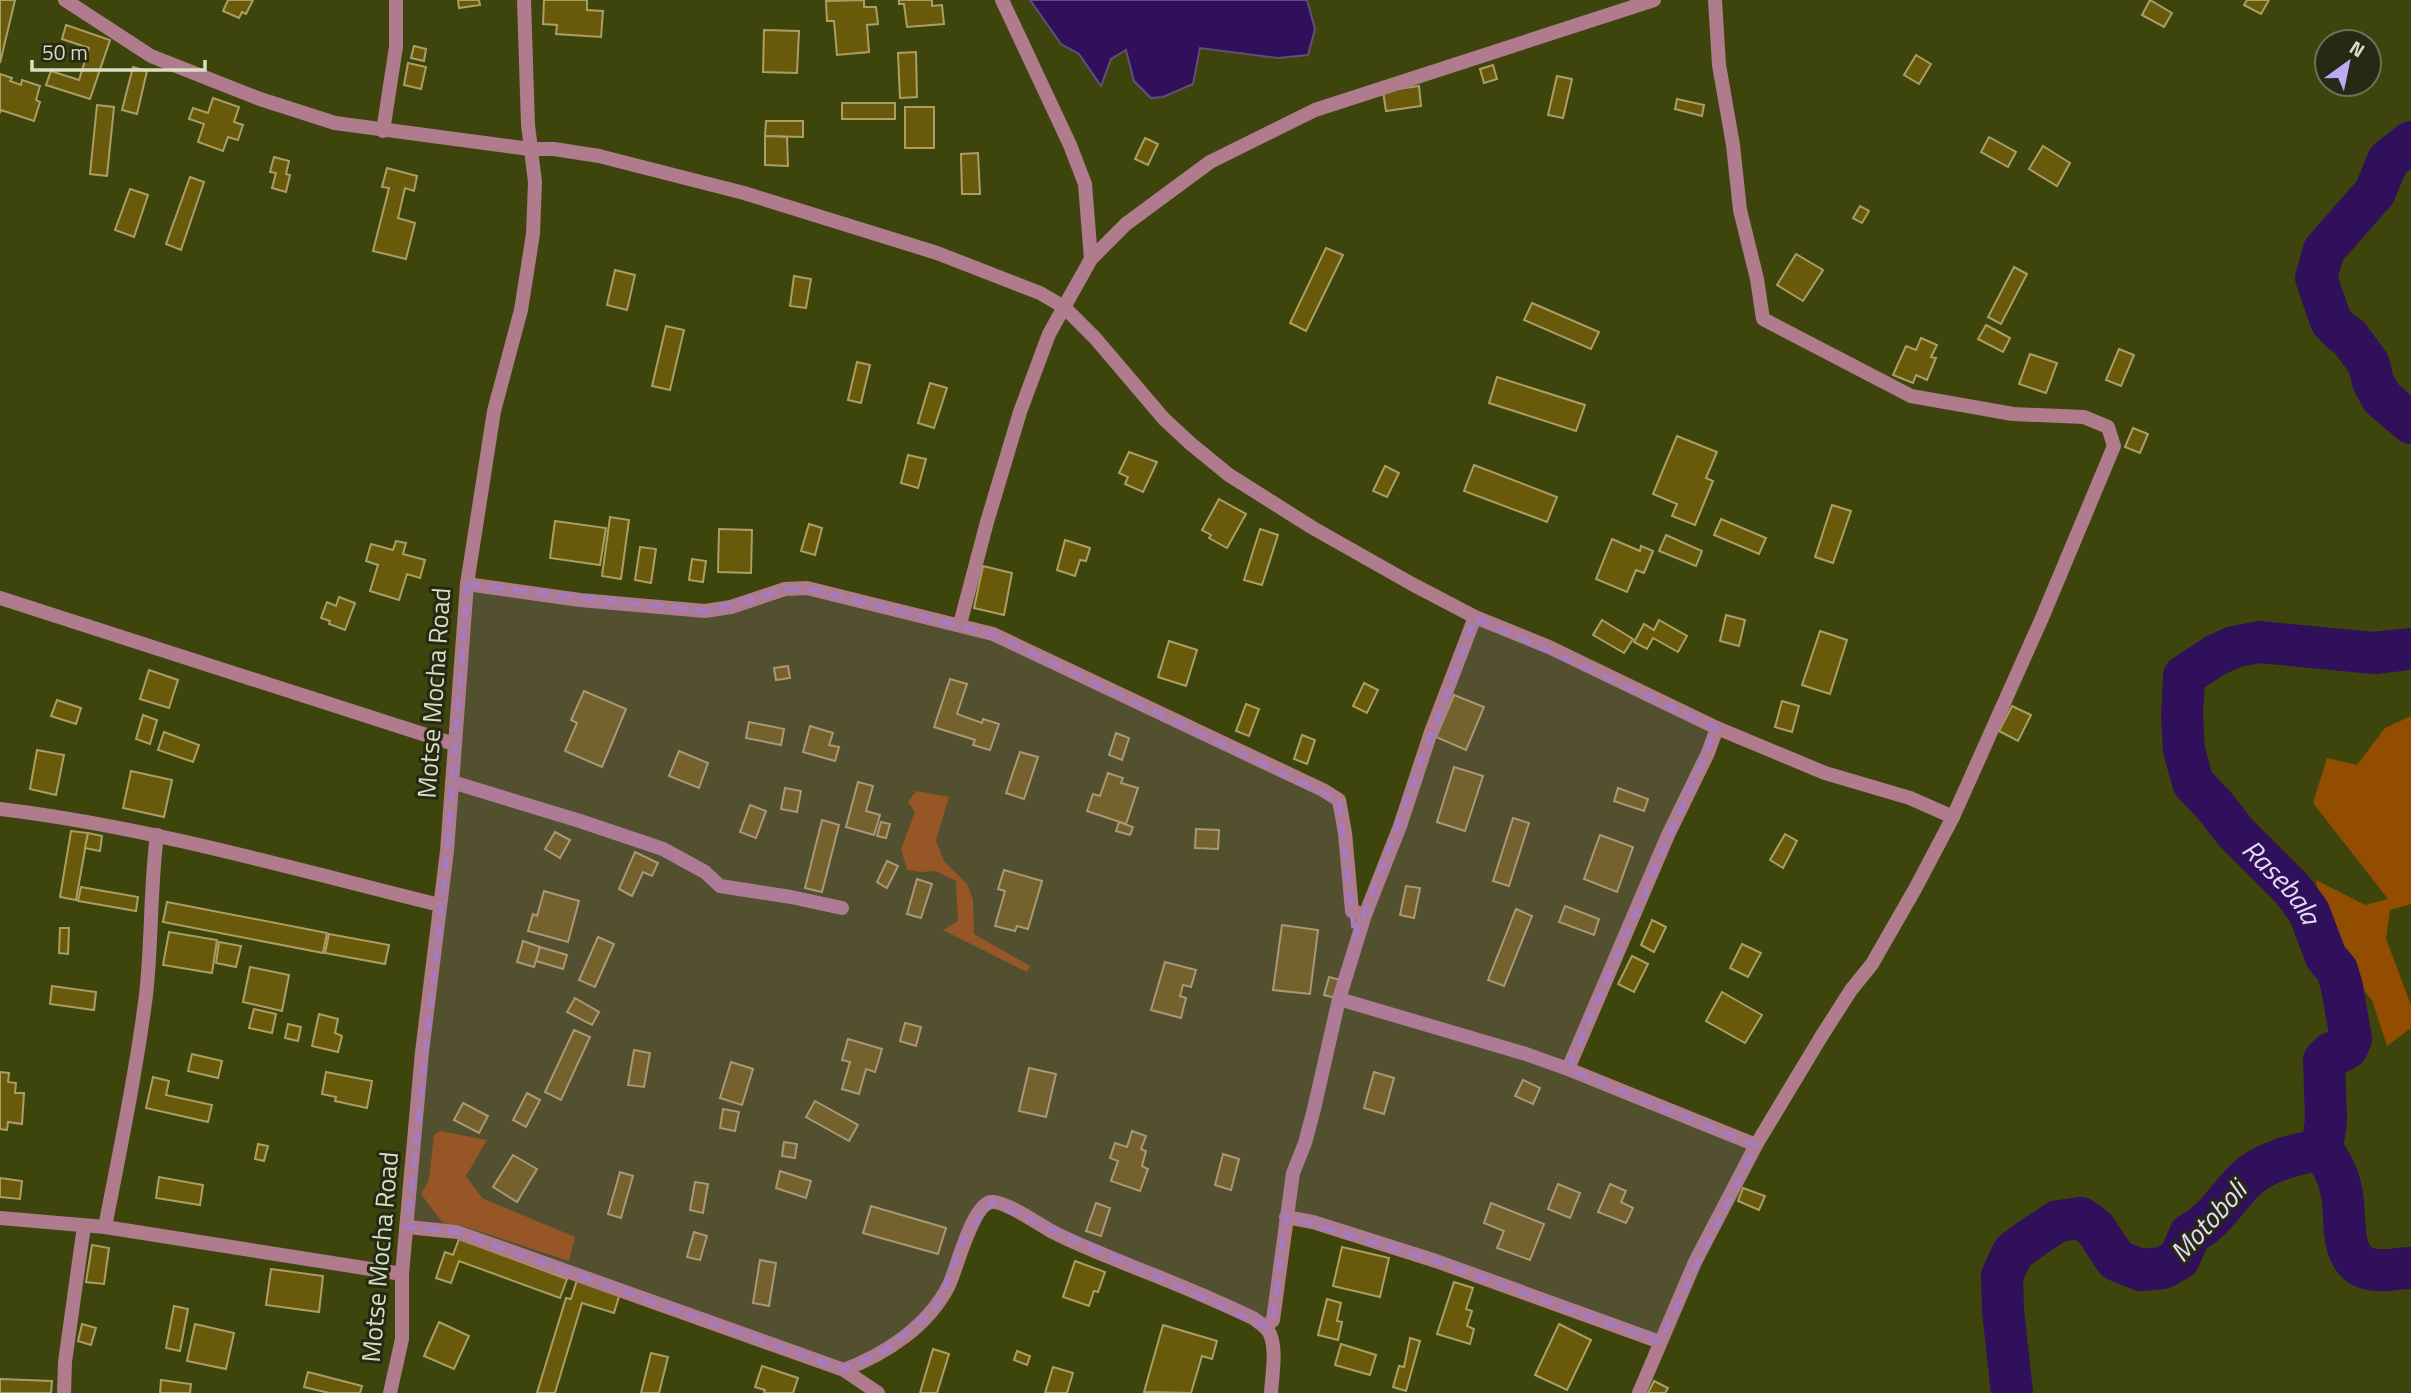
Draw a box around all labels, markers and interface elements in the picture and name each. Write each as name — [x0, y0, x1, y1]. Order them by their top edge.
scale bar — [32, 28, 205, 72]
north arrow — [2313, 28, 2383, 98]
text: N — [2344, 33, 2371, 64]
text: 50 m — [42, 36, 88, 68]
street label: Motse Mocha Road — [407, 586, 460, 800]
water label: Rasebala — [2233, 829, 2334, 932]
street label: Motse Mocha Road — [351, 1150, 408, 1364]
water label: Motoboli — [2159, 1168, 2258, 1271]

